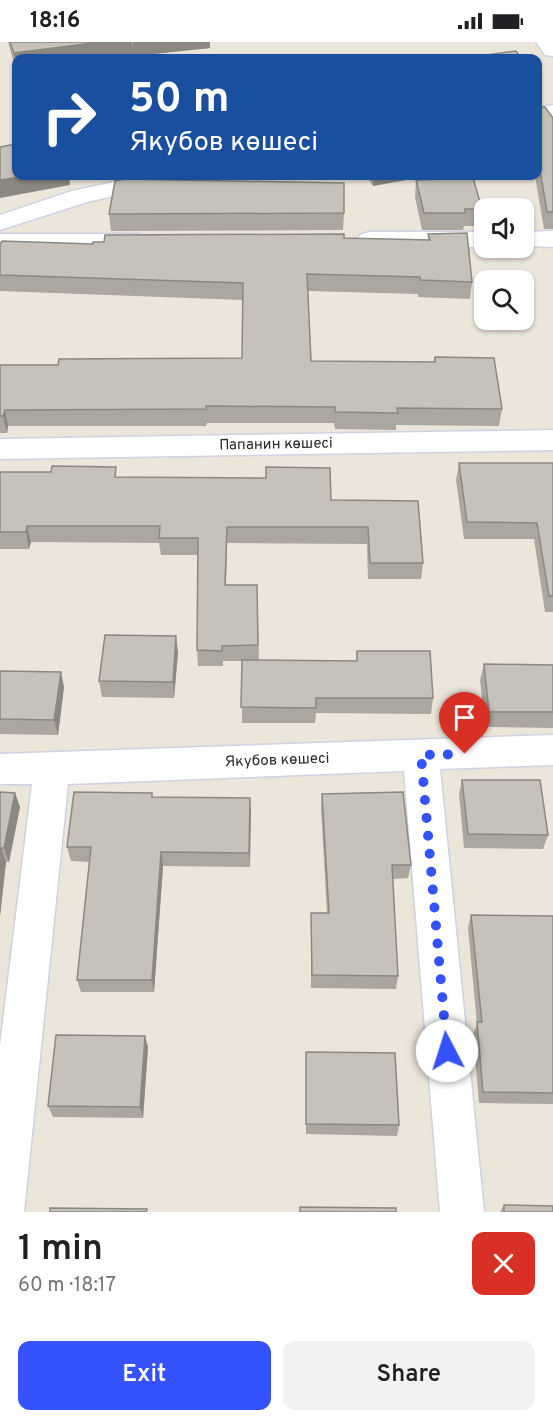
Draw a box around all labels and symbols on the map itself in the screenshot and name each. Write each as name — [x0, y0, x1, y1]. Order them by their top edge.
street label: Папанин көшесі — [219, 435, 333, 455]
pin — [439, 692, 490, 754]
street label: Якубов көшесі — [224, 750, 330, 772]
position arrow — [415, 1019, 479, 1083]

